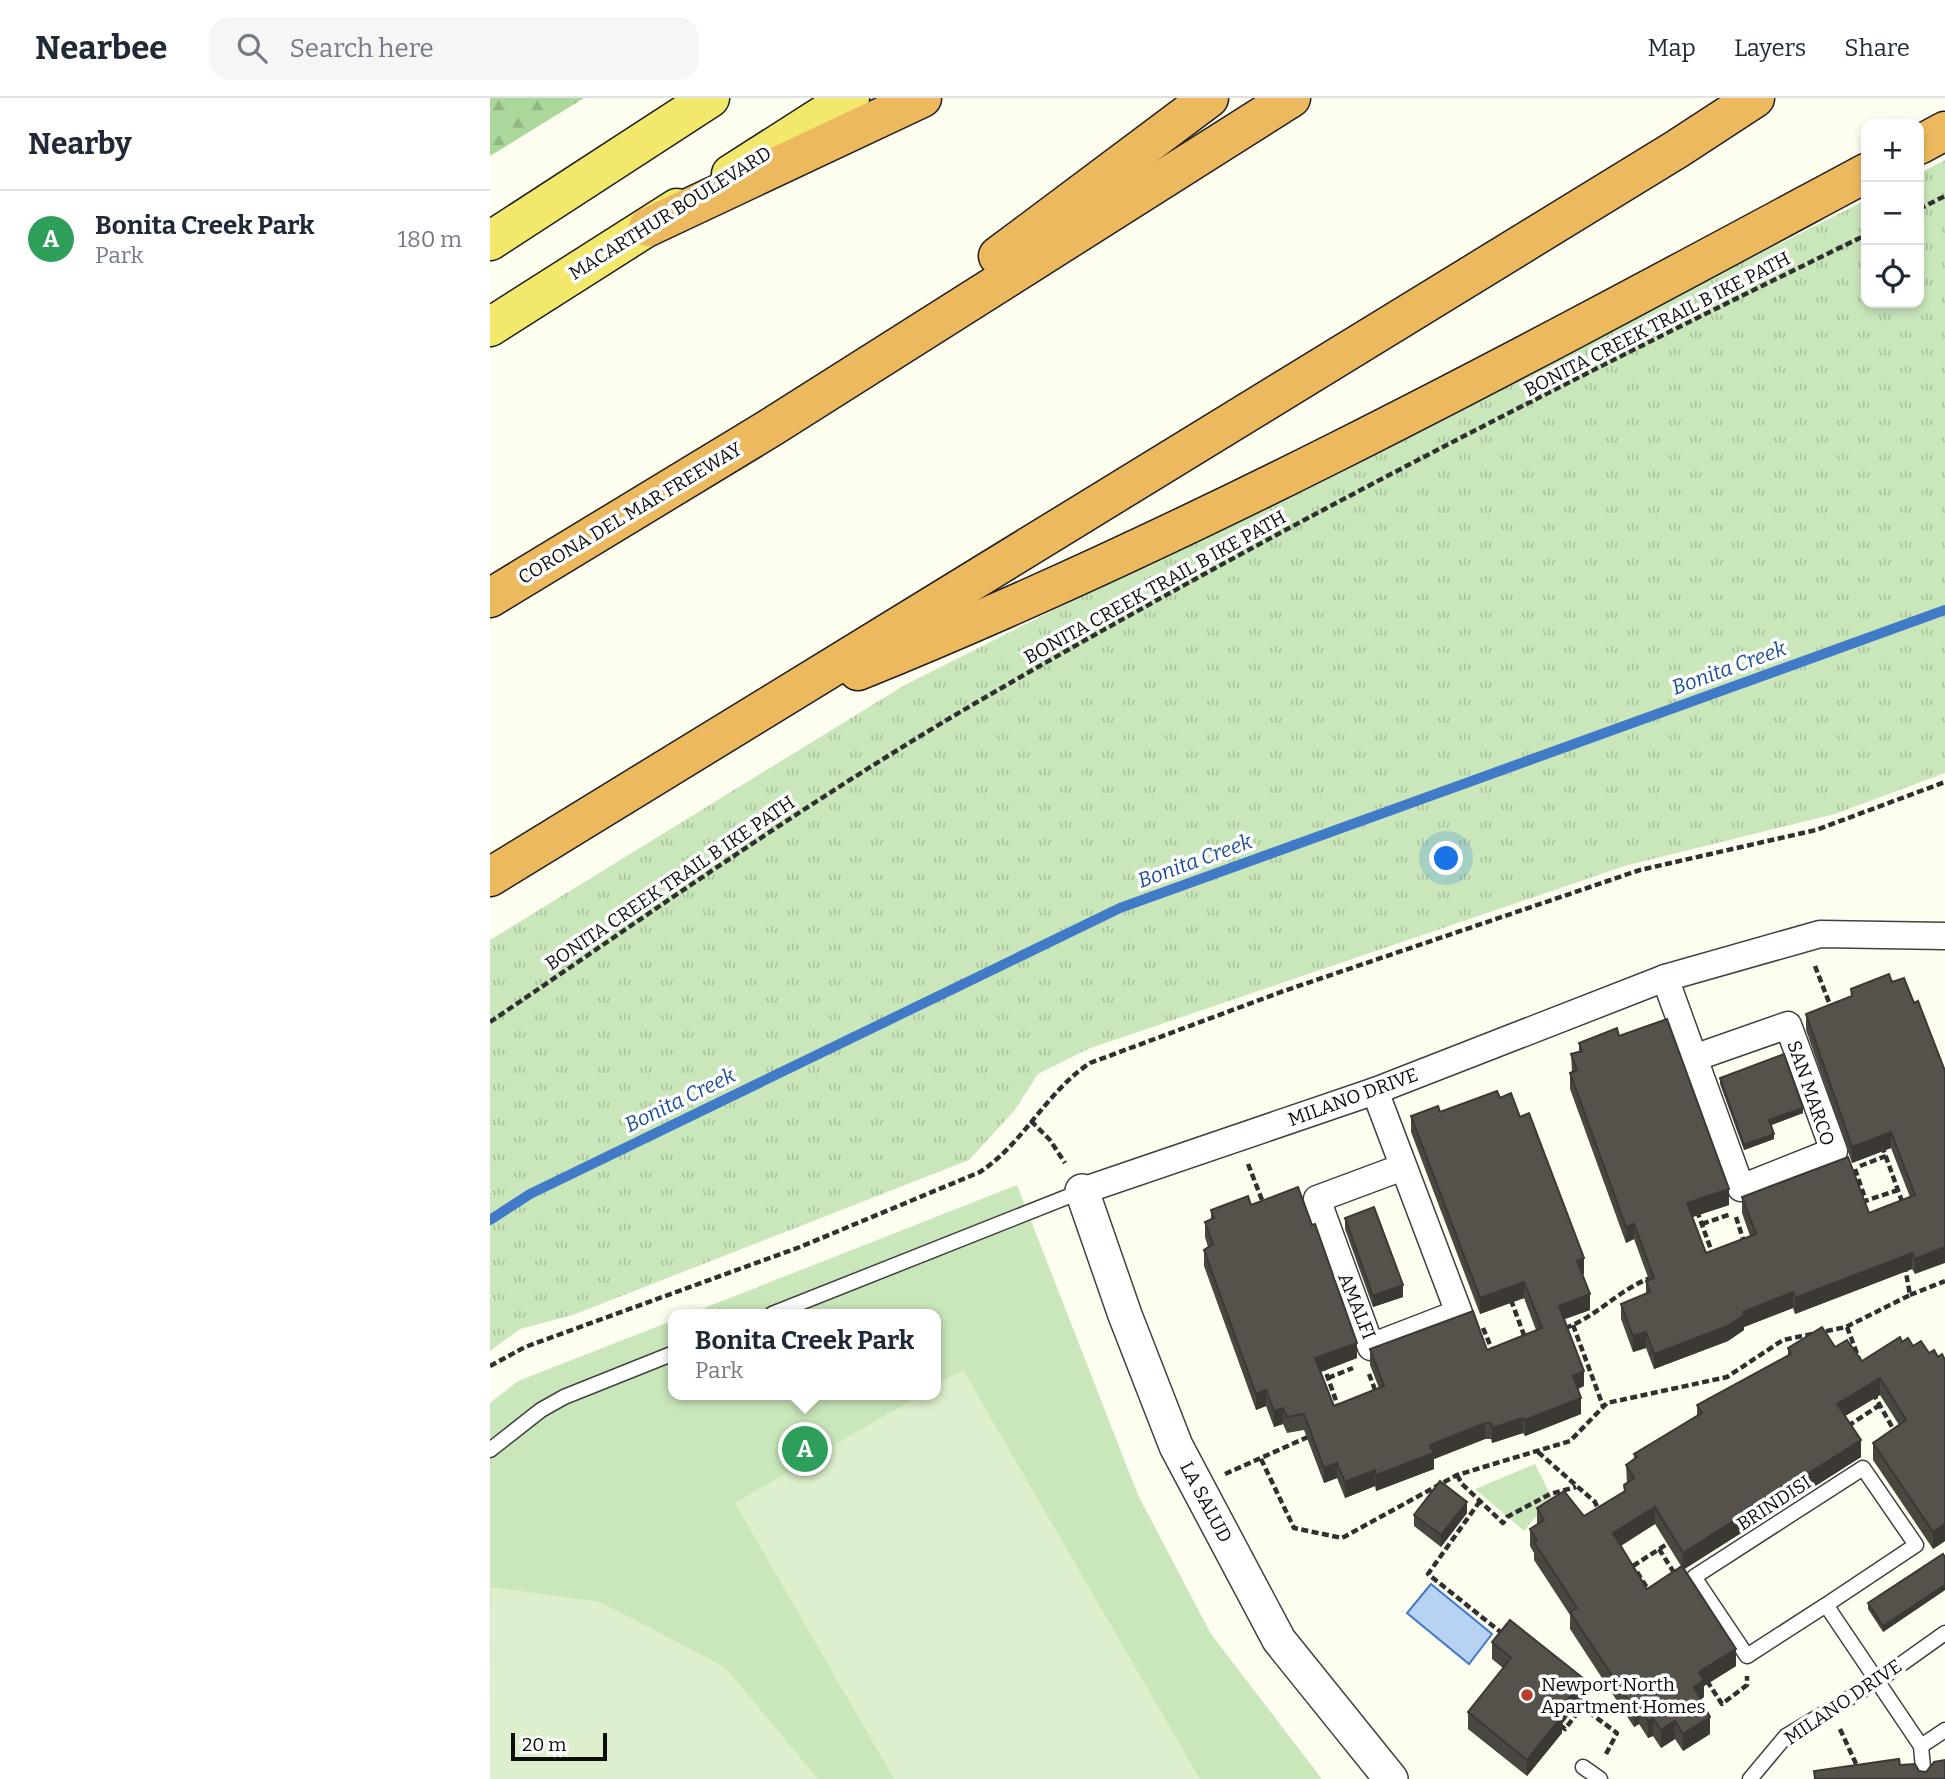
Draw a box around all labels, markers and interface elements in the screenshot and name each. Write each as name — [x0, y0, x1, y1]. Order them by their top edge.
search box — [209, 17, 699, 80]
text: Nearbee — [35, 28, 167, 68]
icon: search — [233, 29, 271, 67]
text: Search here — [289, 33, 434, 64]
text: Map — [1648, 34, 1696, 62]
text: Layers — [1734, 34, 1806, 62]
text: Share — [1844, 34, 1910, 62]
map controls — [1861, 119, 1924, 308]
button: + — [1861, 119, 1924, 182]
text: Nearby — [28, 126, 132, 162]
street label: MACARTHUR BOULEVARD — [565, 141, 775, 285]
button: − — [1861, 182, 1924, 245]
text: Bonita Creek Park — [95, 210, 314, 241]
text: A — [43, 225, 59, 253]
text: 180 m — [398, 225, 462, 253]
text: Park — [95, 241, 144, 269]
button: locate — [1861, 245, 1924, 308]
street label: BONITA CREEK TRAIL B IKE PATH — [1520, 247, 1794, 401]
street label: CORONA DEL MAR FREEWAY — [514, 437, 747, 589]
street label: BONITA CREEK TRAIL B IKE PATH — [1020, 505, 1290, 669]
water label: Bonita Creek — [1668, 635, 1790, 701]
street label: BONITA CREEK TRAIL B IKE PATH — [541, 791, 799, 975]
water label: Bonita Creek — [1134, 828, 1256, 894]
your location — [1429, 841, 1463, 875]
street label: SAN MARCO — [1782, 1037, 1840, 1149]
water label: Bonita Creek — [620, 1062, 740, 1138]
street label: MILANO DRIVE — [1285, 1063, 1421, 1131]
street label: AMALFI — [1333, 1269, 1381, 1343]
popup — [668, 1309, 941, 1400]
text: Bonita Creek Park — [695, 1325, 914, 1356]
text: Park — [695, 1356, 743, 1384]
pin: A — [782, 1423, 828, 1475]
street label: LA SALUD — [1175, 1458, 1237, 1546]
street label: BRINDISI — [1733, 1471, 1815, 1535]
street label: MILANO DRIVE — [1780, 1654, 1906, 1750]
place label: Newport North Apartment Homes — [1541, 1673, 1706, 1718]
marker: Newport North Apartment Homes — [1519, 1687, 1535, 1703]
scale bar — [511, 1730, 607, 1762]
text: 20 m — [522, 1733, 566, 1756]

